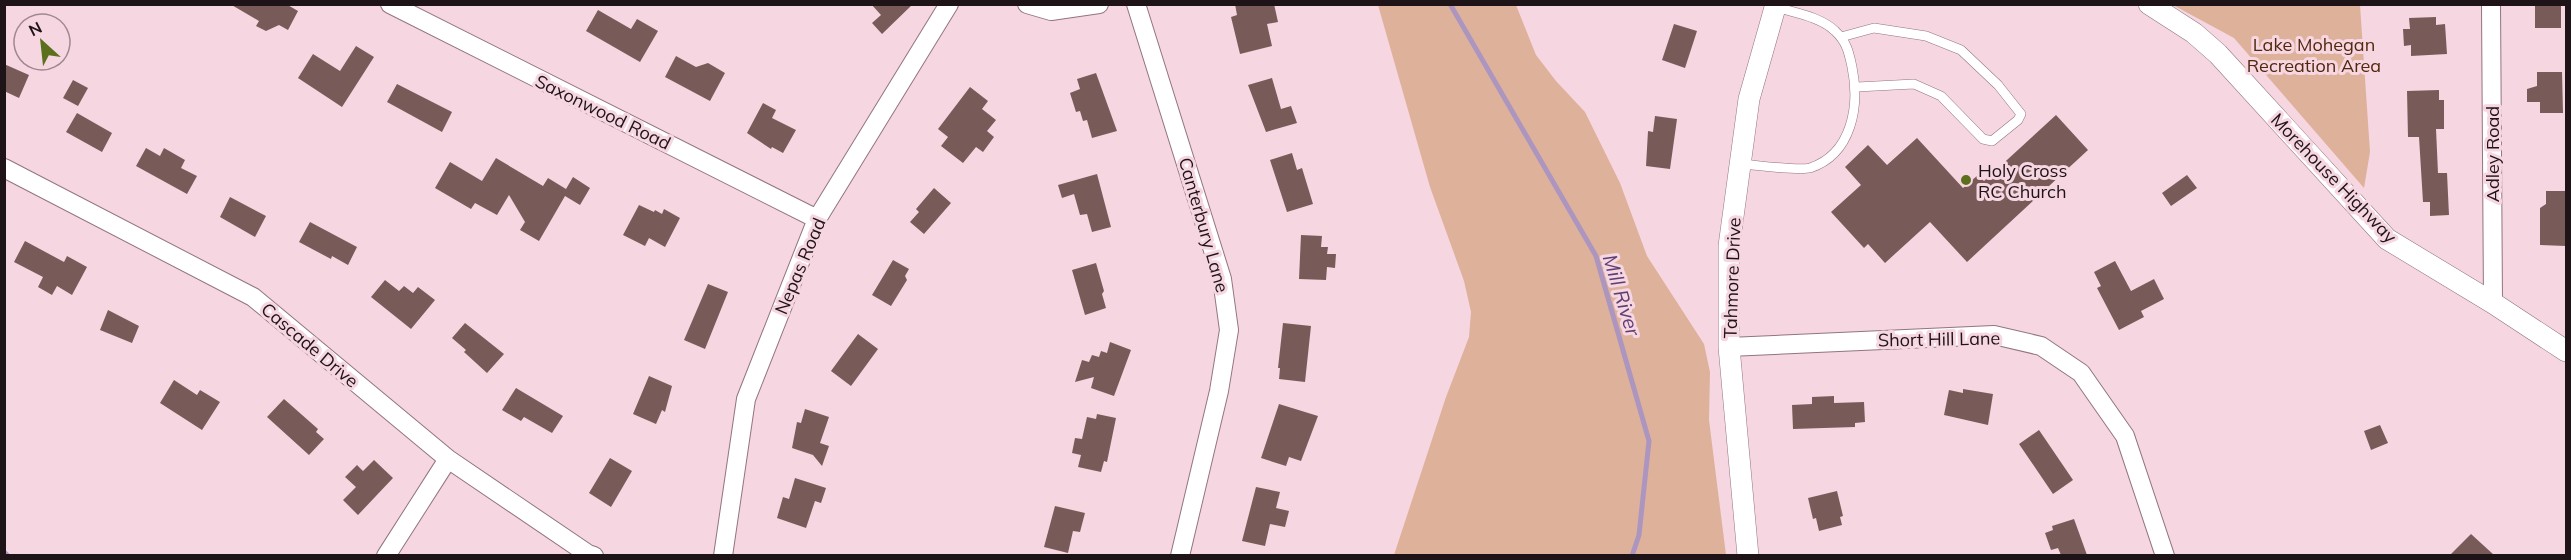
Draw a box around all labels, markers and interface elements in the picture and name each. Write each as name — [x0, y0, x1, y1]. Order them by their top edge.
north arrow — [12, 12, 72, 72]
text: N — [25, 17, 45, 40]
park label: Lake Mohegan Recreation Area — [2247, 33, 2381, 77]
street label: Saxonwood Road — [532, 69, 674, 155]
street label: Adley Road — [2481, 106, 2504, 202]
street label: Morehouse Highway — [2266, 108, 2402, 248]
street label: Canterbury Lane — [1174, 155, 1234, 295]
place label: Holy Cross RC Church — [1978, 159, 2068, 203]
marker: Holy Cross RC Church — [1959, 173, 1973, 187]
street label: Nepas Road — [769, 214, 831, 318]
street label: Tahmore Drive — [1718, 217, 1746, 339]
water label: Mill River — [1598, 251, 1646, 339]
street label: Cascade Drive — [257, 298, 363, 392]
street label: Short Hill Lane — [1878, 326, 2000, 352]

